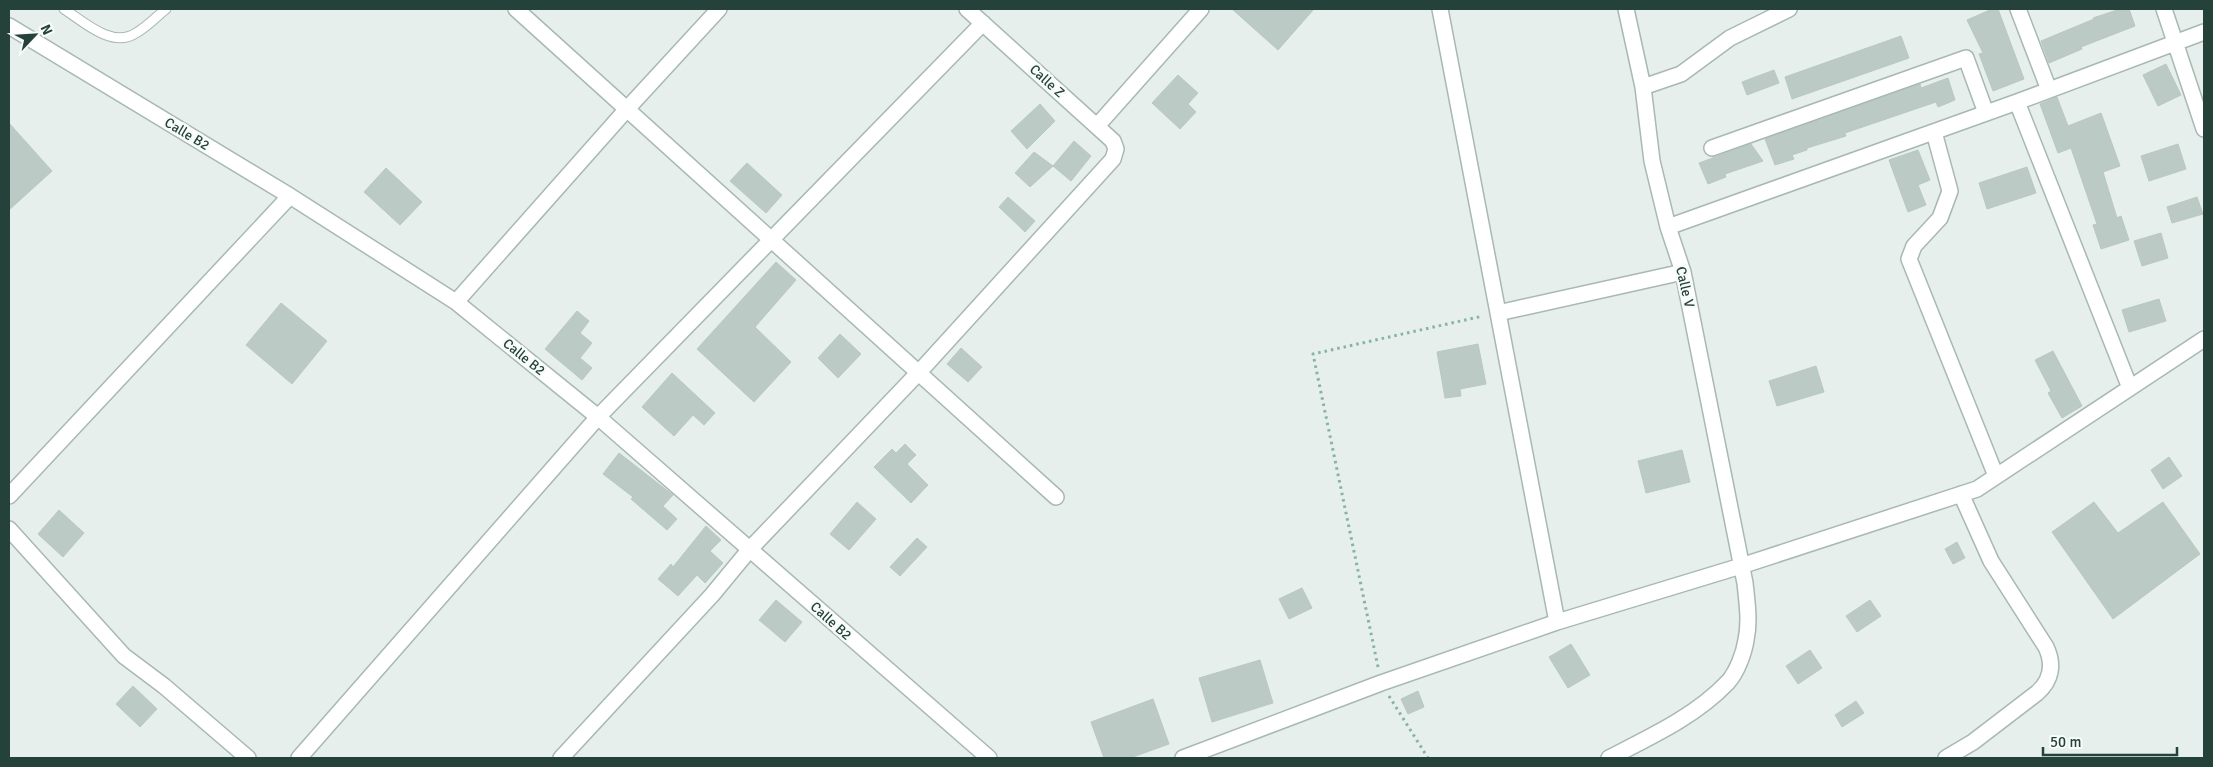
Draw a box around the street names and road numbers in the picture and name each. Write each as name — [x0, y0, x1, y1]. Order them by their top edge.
street label: Calle Z — [1026, 61, 1068, 101]
street label: Calle B2 — [161, 114, 213, 154]
street label: Calle V — [1672, 265, 1698, 309]
street label: Calle B2 — [499, 335, 549, 379]
street label: Calle B2 — [807, 598, 855, 644]

